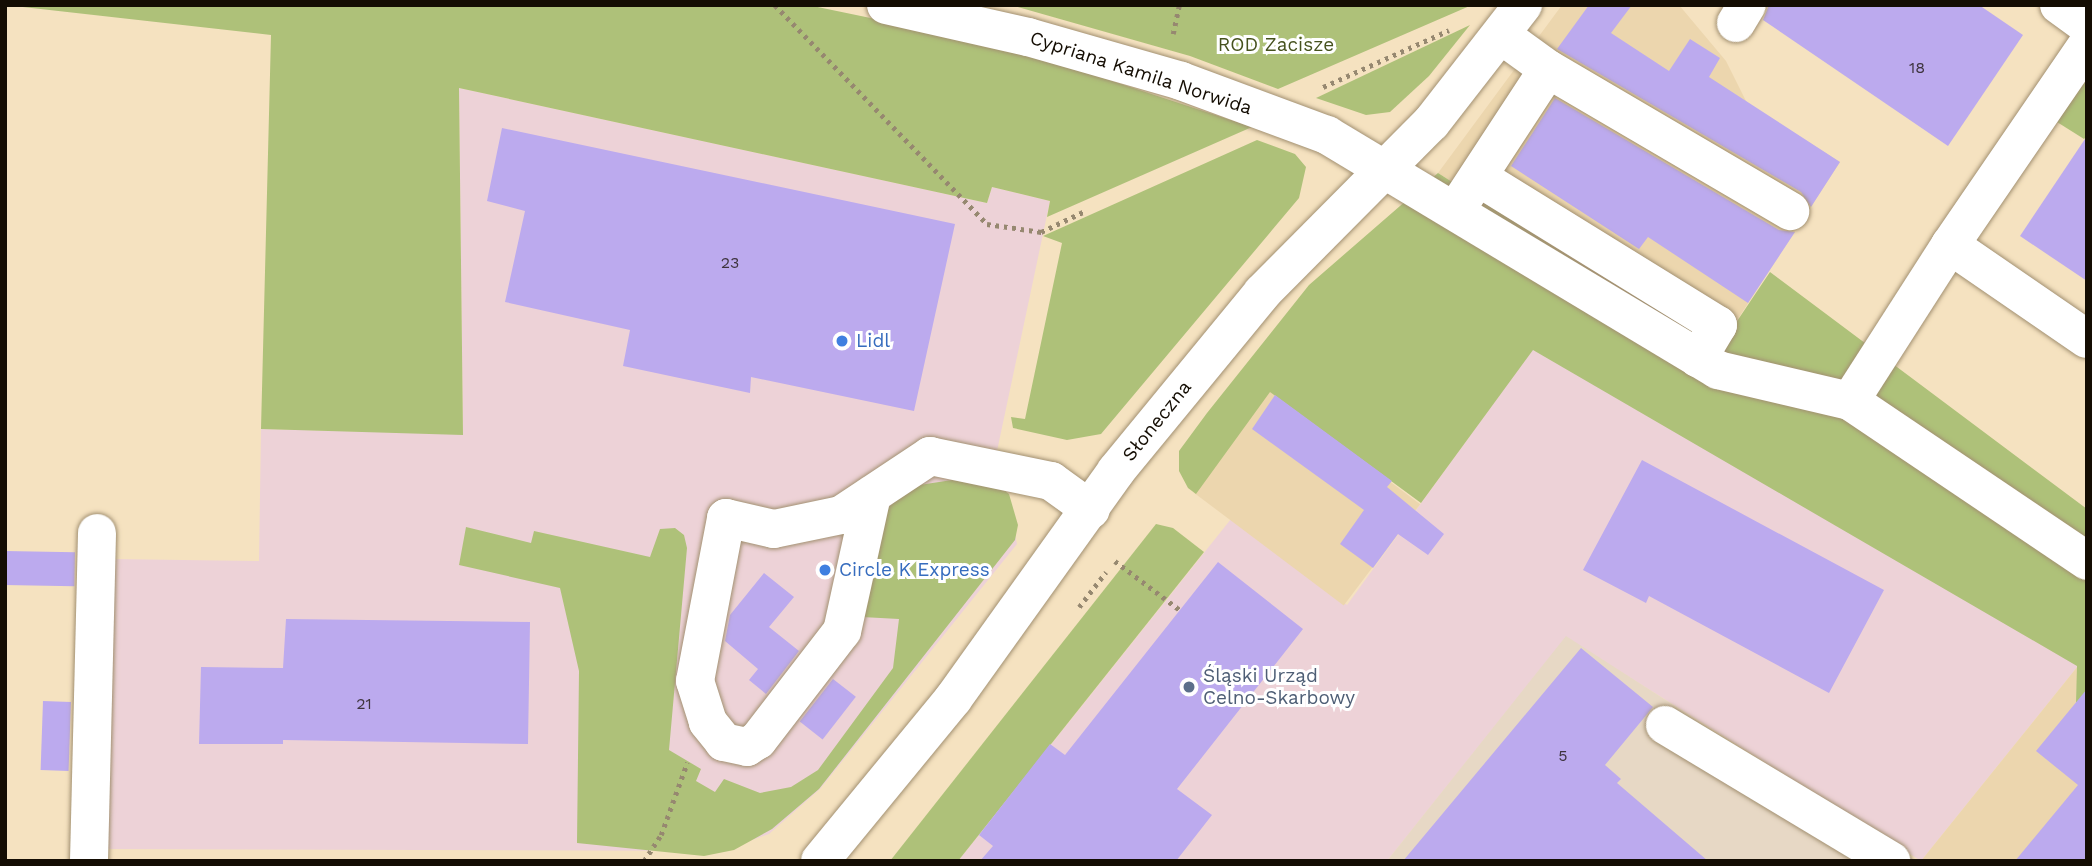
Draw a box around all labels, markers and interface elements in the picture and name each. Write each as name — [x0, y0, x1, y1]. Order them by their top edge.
street label: Cypriana Kamila Norwida — [1027, 26, 1255, 120]
park label: ROD Zacisze — [1218, 34, 1334, 56]
house number: 18 — [1909, 58, 1925, 78]
house number: 23 — [721, 253, 739, 273]
place label: Lidl — [856, 330, 890, 352]
marker: Lidl — [834, 333, 850, 349]
street label: Słoneczna — [1118, 376, 1196, 466]
place label: Circle K Express — [839, 559, 990, 581]
marker: Circle K Express — [817, 562, 833, 578]
place label: Śląski Urząd Celno-Skarbowy — [1203, 665, 1355, 709]
marker: Śląski Urząd Celno-Skarbowy — [1181, 679, 1197, 695]
house number: 21 — [356, 694, 372, 714]
house number: 5 — [1558, 746, 1568, 766]

